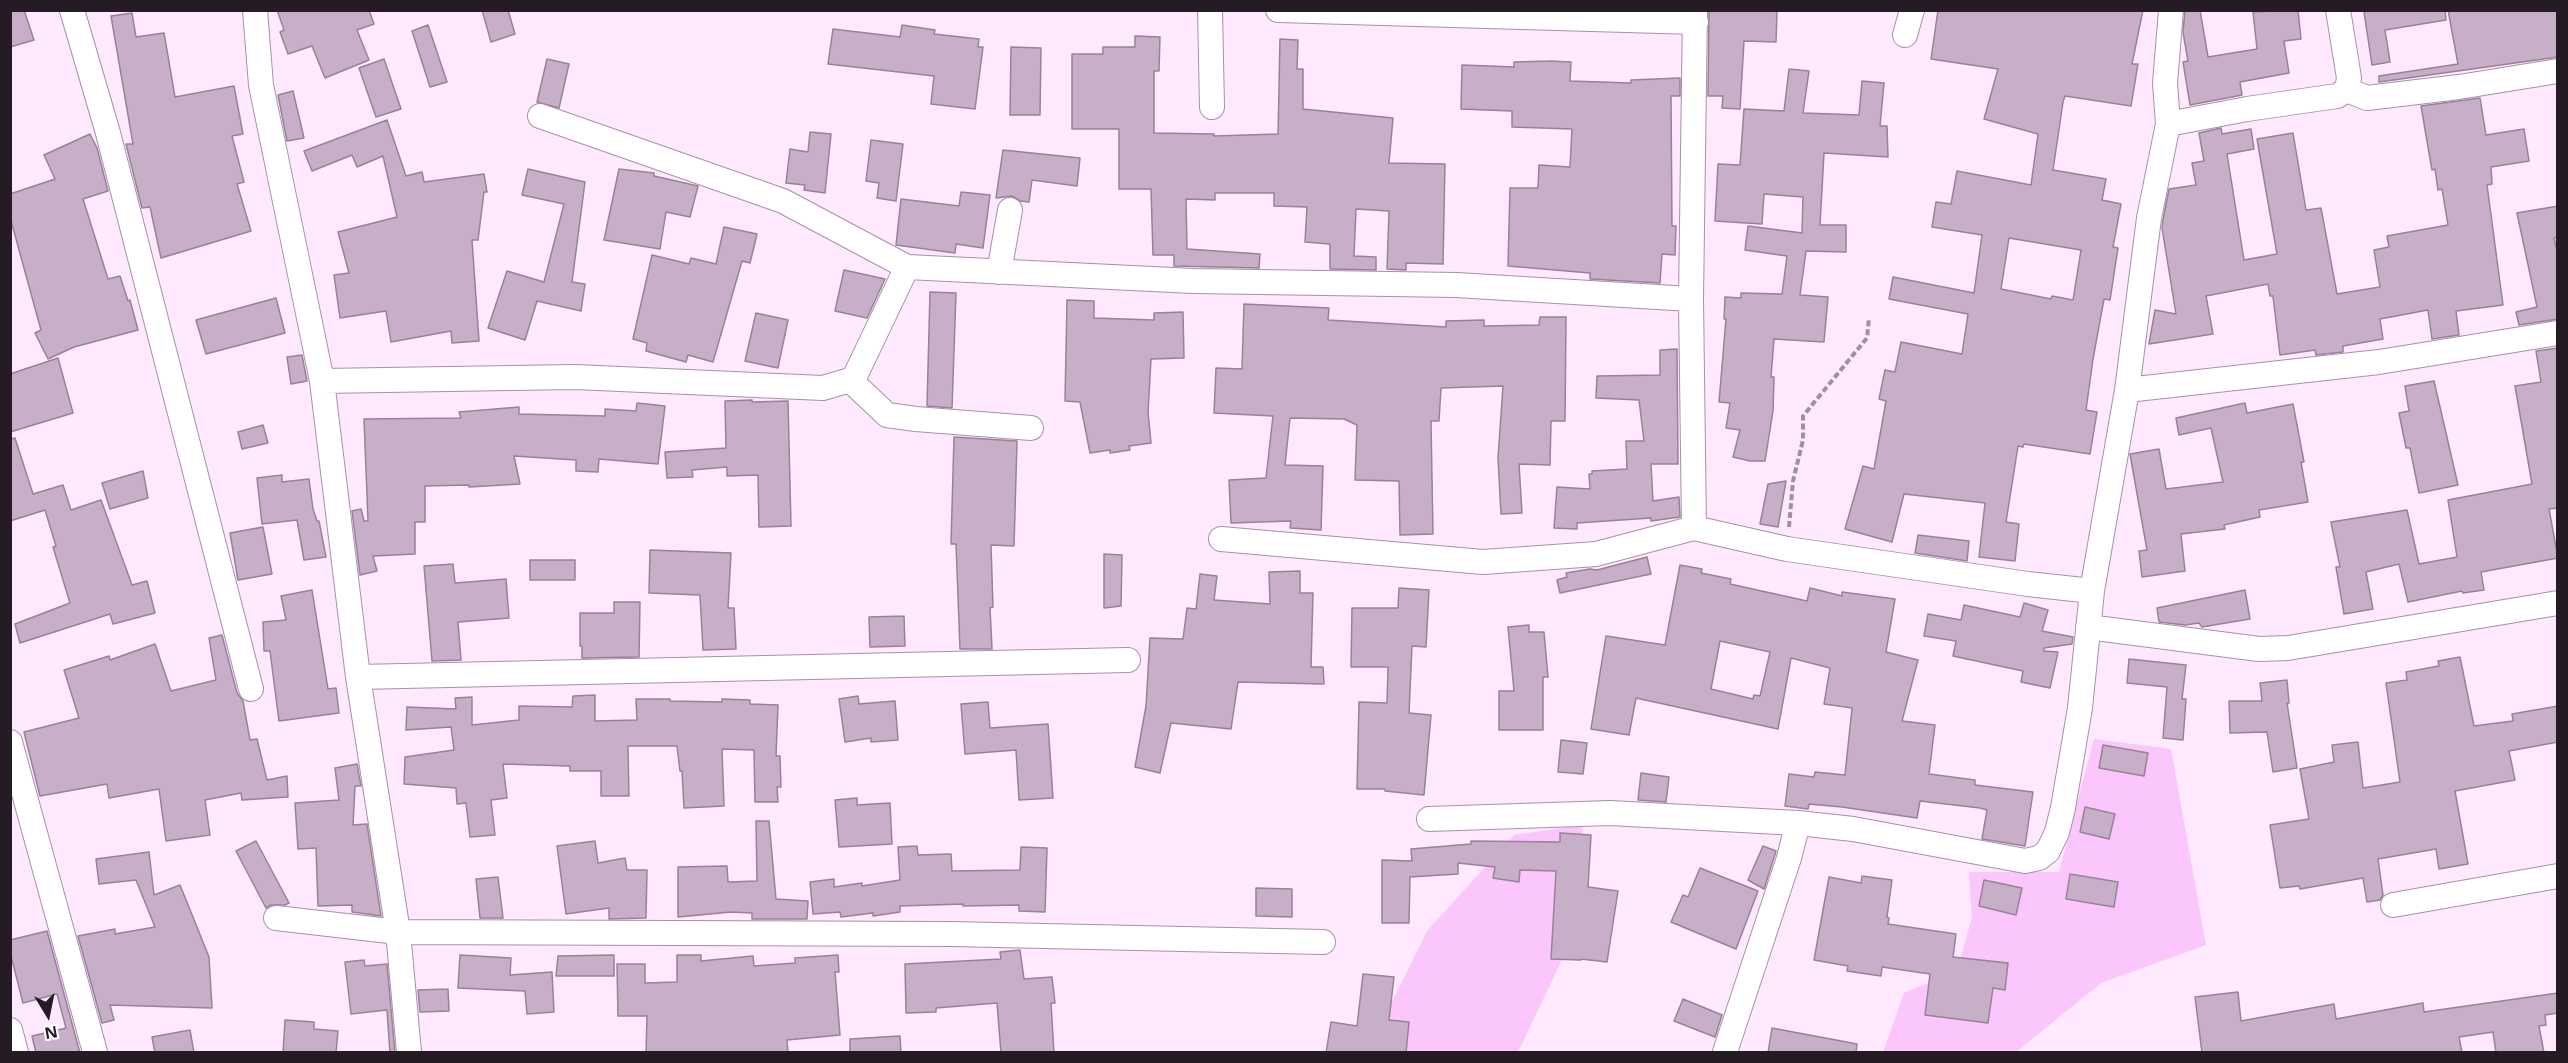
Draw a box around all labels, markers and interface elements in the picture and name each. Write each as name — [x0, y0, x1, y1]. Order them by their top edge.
north arrow — [18, 985, 78, 1045]
text: N — [43, 1021, 59, 1045]

